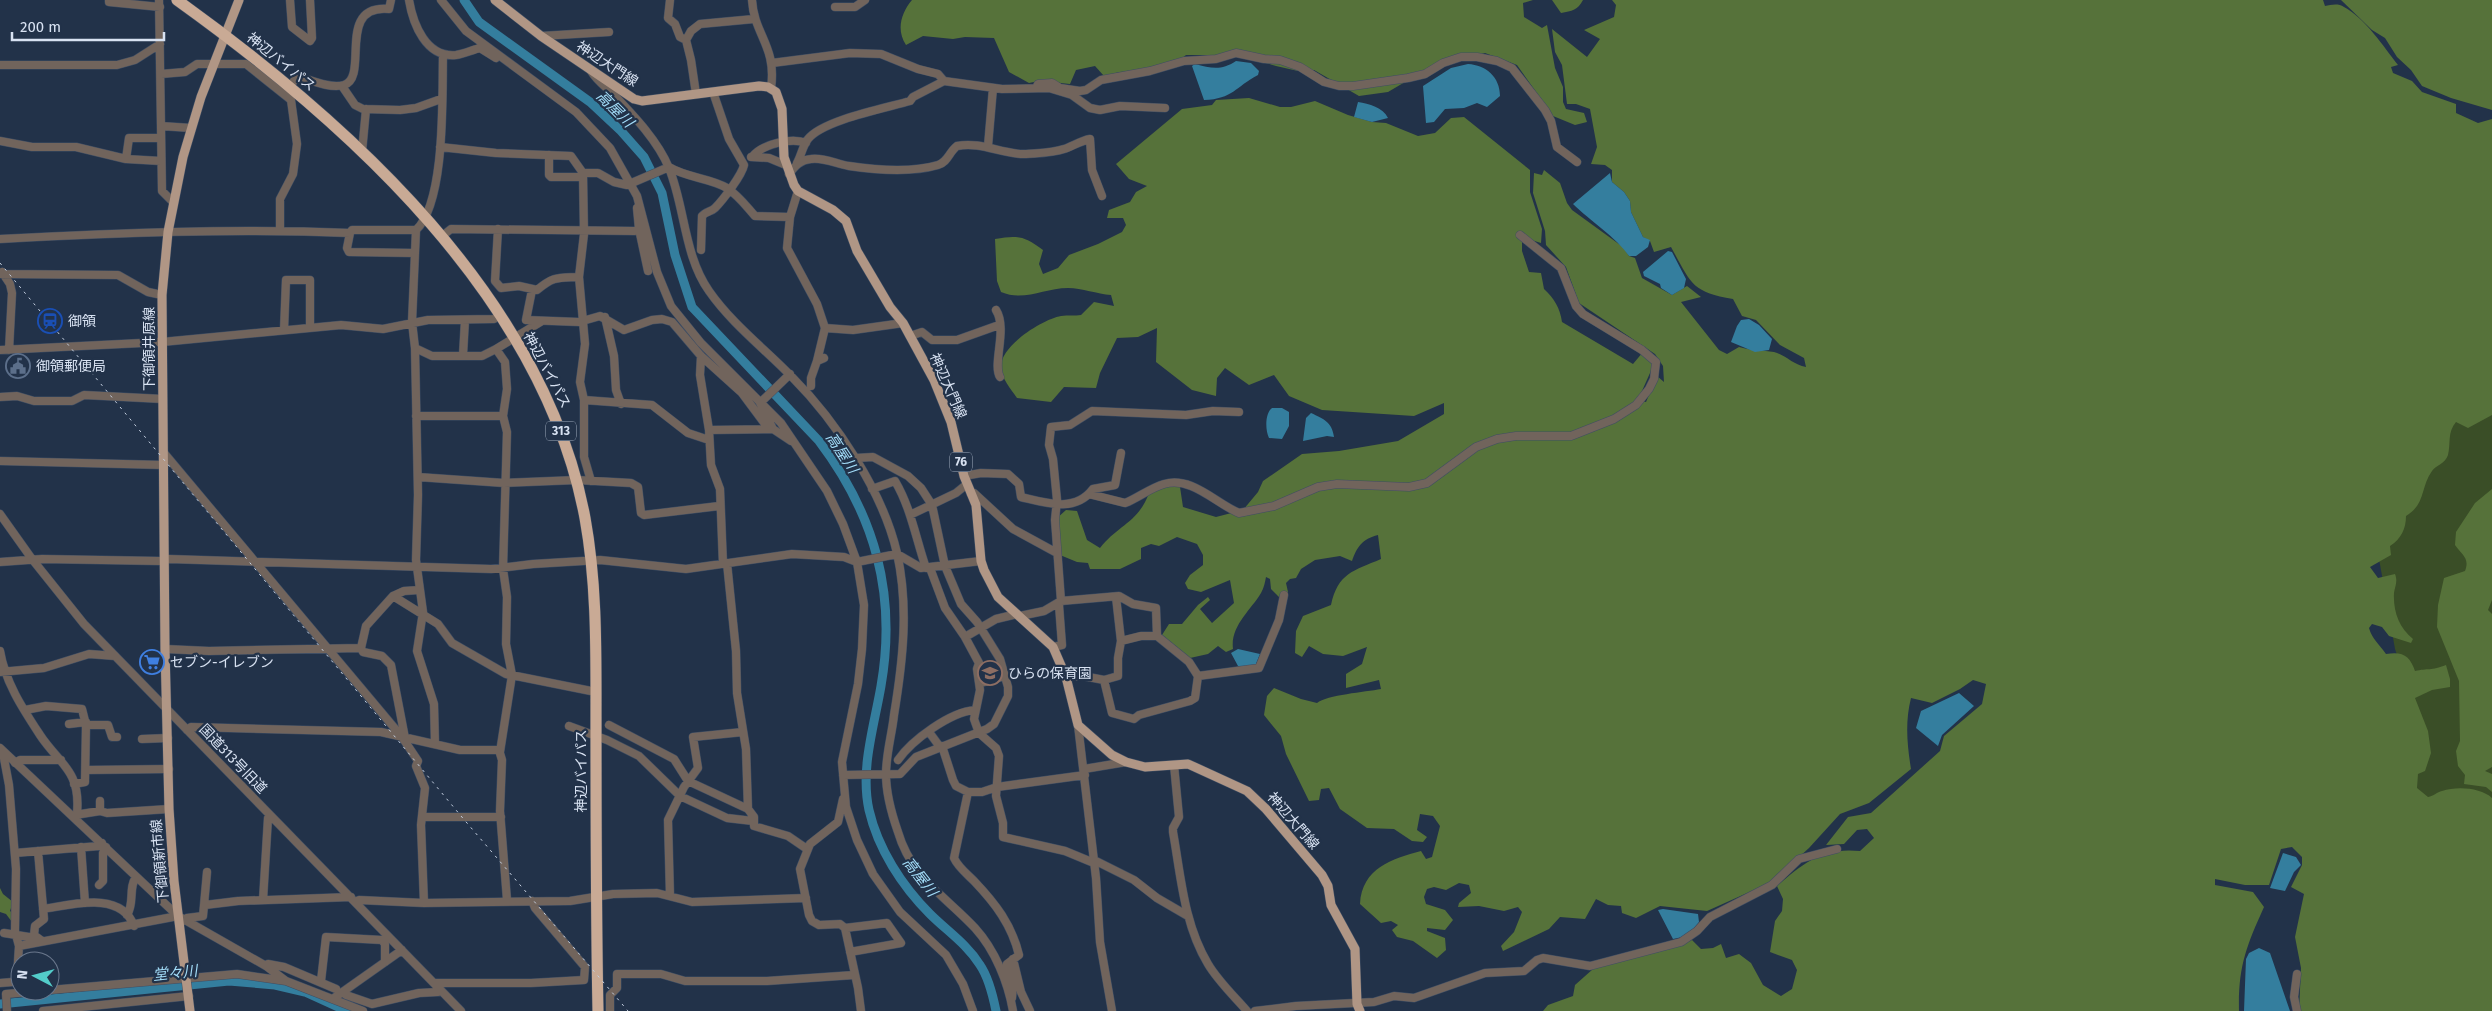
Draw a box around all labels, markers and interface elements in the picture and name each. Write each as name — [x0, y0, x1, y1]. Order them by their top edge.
scale bar — [12, 10, 165, 42]
text: 200 m — [20, 18, 61, 36]
street label: 神辺バイパス — [243, 29, 319, 95]
street label: 神辺大門線 — [573, 38, 641, 90]
water label: 高屋川 — [593, 87, 639, 133]
street label: 下御領井原線 — [141, 307, 158, 391]
station icon: 御領 — [37, 308, 63, 334]
place label: 御領 — [68, 313, 96, 330]
street label: 神辺バイパス — [520, 329, 574, 411]
street label: 神辺大門線 — [926, 351, 970, 421]
public building icon: 御領郵便局 — [5, 353, 31, 379]
place label: 御領郵便局 — [36, 358, 106, 375]
road number: 313 — [546, 422, 576, 441]
water label: 高屋川 — [822, 429, 863, 478]
road number: 76 — [950, 452, 972, 472]
supermarket icon: セブン-イレブン — [139, 649, 165, 675]
place label: セブン-イレブン — [170, 654, 274, 671]
school or university icon: ひらの保育園 — [977, 660, 1003, 686]
place label: ひらの保育園 — [1008, 665, 1092, 682]
street label: 国道313号旧道 — [196, 721, 270, 797]
street label: 神辺バイパス — [573, 729, 590, 813]
street label: 神辺大門線 — [1264, 789, 1322, 853]
street label: 下御領新市線 — [148, 818, 172, 904]
water label: 高屋川 — [899, 854, 942, 902]
north arrow — [10, 951, 60, 1001]
water label: 堂々川 — [152, 961, 200, 984]
text: N — [14, 969, 32, 980]

